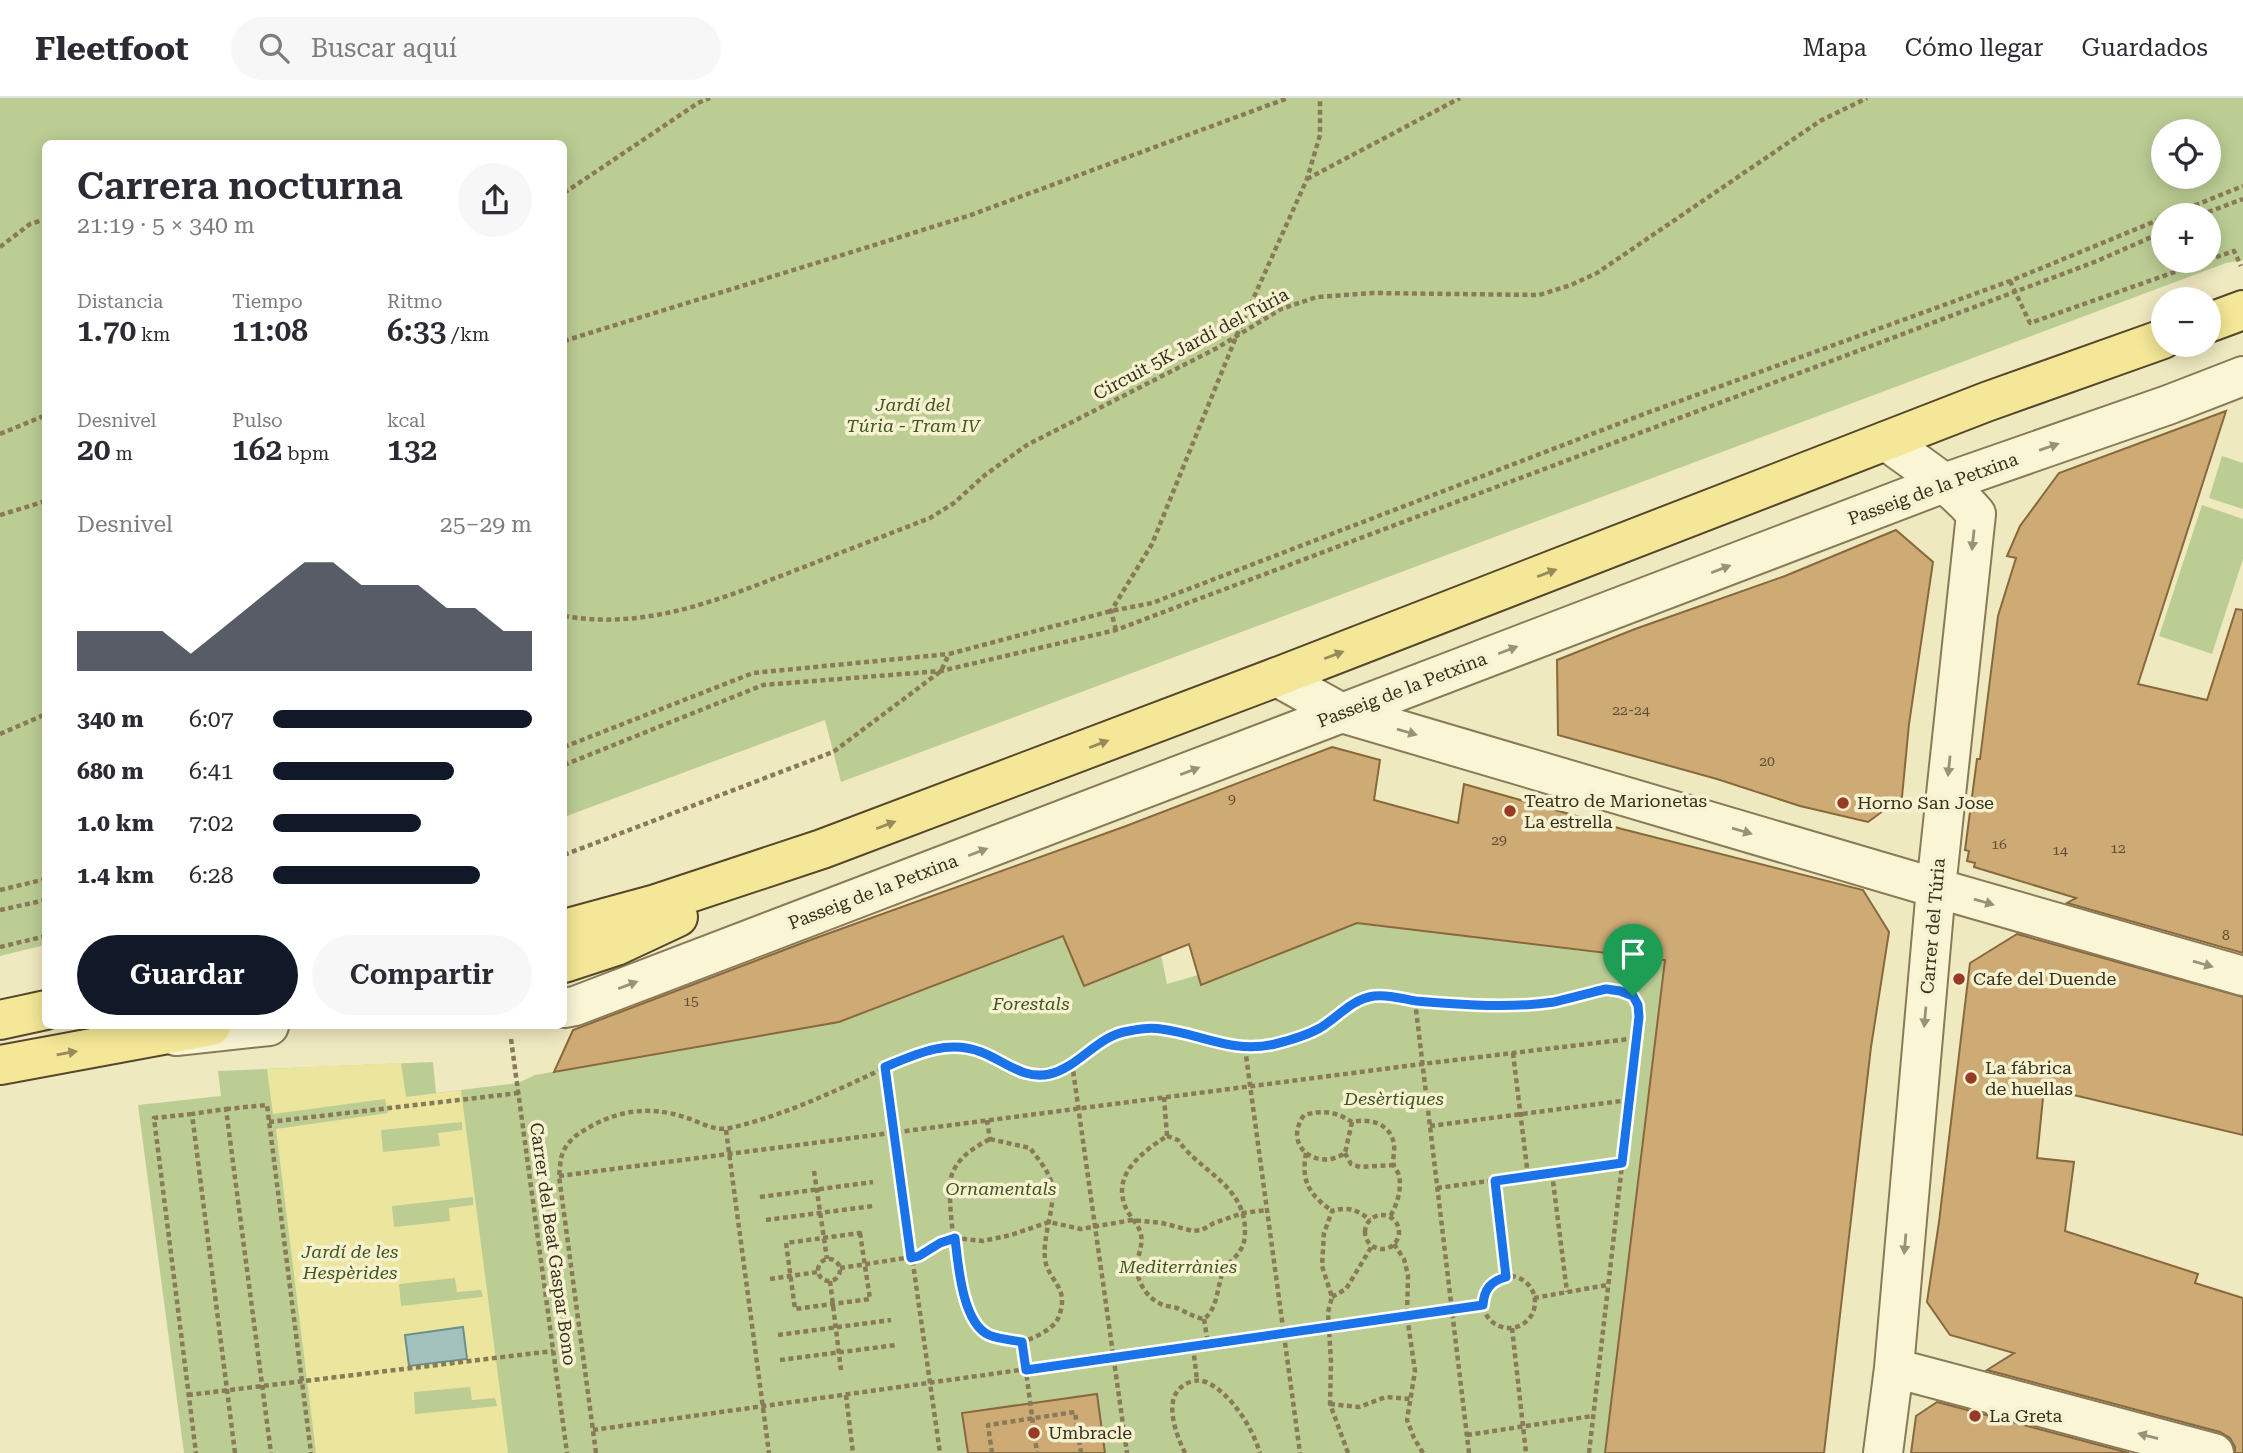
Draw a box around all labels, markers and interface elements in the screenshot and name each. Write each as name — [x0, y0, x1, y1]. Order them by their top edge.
search box — [231, 17, 721, 80]
text: Fleetfoot — [35, 29, 189, 68]
icon: search — [255, 29, 293, 67]
text: Buscar aquí — [311, 33, 457, 63]
text: Mapa — [1803, 34, 1867, 62]
text: Cómo llegar — [1905, 34, 2043, 62]
text: Guardados — [2081, 34, 2208, 62]
map controls — [2151, 119, 2221, 357]
button: locate — [2151, 119, 2221, 189]
button: share — [458, 163, 532, 237]
text: Carrera nocturna — [77, 164, 403, 208]
button: + — [2151, 203, 2221, 273]
text: 21:19 · 5 × 340 m — [77, 212, 255, 239]
street label: Circuit 5K Jardí del Túria — [1090, 283, 1292, 404]
button: − — [2151, 287, 2221, 357]
text: Distancia — [77, 290, 163, 313]
text: Tiempo — [232, 290, 303, 313]
text: Ritmo — [387, 290, 442, 313]
text: 1.70 — [77, 313, 136, 348]
text: 11:08 — [232, 313, 308, 348]
text: 6:33 — [387, 313, 446, 348]
text: km — [136, 323, 170, 346]
text: /km — [446, 323, 489, 346]
park label: Jardí del Túria - Tram IV — [846, 394, 982, 436]
text: Desnivel — [77, 409, 156, 432]
text: Pulso — [232, 409, 283, 432]
text: kcal — [387, 409, 425, 432]
text: 20 — [77, 432, 111, 467]
text: 162 — [232, 432, 282, 467]
text: 132 — [387, 432, 437, 467]
one-way arrow — [2039, 441, 2060, 452]
text: m — [111, 442, 133, 465]
text: bpm — [282, 442, 329, 465]
street label: Passeig de la Petxina — [1845, 448, 2021, 529]
text: Desnivel — [77, 511, 173, 538]
text: 25–29 m — [440, 511, 532, 538]
one-way arrow — [1967, 529, 1978, 551]
one-way arrow — [1711, 563, 1732, 574]
one-way arrow — [1536, 567, 1557, 578]
one-way arrow — [1498, 644, 1519, 655]
street label: Passeig de la Petxina — [1314, 647, 1490, 732]
one-way arrow — [1324, 649, 1345, 660]
house number: 22-24 — [1612, 702, 1650, 718]
text: 340 m — [77, 706, 144, 733]
text: 6:07 — [189, 706, 234, 733]
one-way arrow — [1396, 727, 1417, 737]
one-way arrow — [1088, 739, 1109, 750]
house number: 20 — [1759, 753, 1775, 769]
one-way arrow — [1943, 755, 1954, 777]
text: 680 m — [77, 758, 144, 785]
text: 6:41 — [189, 758, 234, 785]
one-way arrow — [1180, 765, 1201, 776]
place label: Teatro de Marionetas La estrella — [1524, 790, 1707, 832]
house number: 9 — [1228, 791, 1236, 807]
place label: Horno San Jose — [1857, 792, 1994, 813]
marker: Horno San Jose — [1835, 795, 1851, 811]
marker: Teatro de Marionetas La estrella — [1502, 803, 1518, 819]
text: 1.0 km — [77, 810, 154, 837]
text: 7:02 — [189, 810, 234, 837]
one-way arrow — [876, 819, 897, 830]
one-way arrow — [1732, 826, 1753, 836]
house number: 29 — [1491, 832, 1507, 848]
house number: 16 — [1991, 836, 2007, 852]
house number: 12 — [2110, 840, 2126, 856]
house number: 14 — [2052, 842, 2068, 858]
one-way arrow — [967, 846, 988, 857]
street label: Passeig de la Petxina — [785, 849, 961, 934]
street label: Carrer del Túria — [1916, 857, 1949, 995]
text: 1.4 km — [77, 862, 154, 889]
text: 6:28 — [189, 862, 234, 889]
one-way arrow — [1974, 897, 1995, 907]
pin — [1603, 924, 1663, 996]
house number: 8 — [2222, 927, 2230, 943]
button: Guardar — [77, 935, 298, 1015]
button: Compartir — [312, 935, 532, 1015]
icon: arrive — [1614, 935, 1652, 973]
one-way arrow — [2192, 959, 2214, 970]
place label: Cafe del Duende — [1973, 968, 2117, 989]
marker: Cafe del Duende — [1951, 971, 1967, 987]
one-way arrow — [617, 980, 638, 991]
house number: 15 — [683, 993, 699, 1009]
park label: Forestals — [991, 993, 1070, 1014]
one-way arrow — [1919, 1006, 1930, 1028]
one-way arrow — [56, 1047, 78, 1058]
place label: La fábrica de huellas — [1985, 1057, 2073, 1099]
marker: La fábrica de huellas — [1963, 1070, 1979, 1086]
park label: Desèrtiques — [1343, 1088, 1444, 1109]
street label: Carrer del Beat Gaspar Bono — [526, 1121, 581, 1367]
park label: Ornamentals — [945, 1178, 1057, 1199]
one-way arrow — [1899, 1233, 1910, 1255]
park label: Jardí de les Hespèrides — [301, 1241, 398, 1283]
park label: Mediterrànies — [1118, 1256, 1237, 1277]
place label: La Greta — [1989, 1405, 2062, 1426]
marker: La Greta — [1967, 1408, 1983, 1424]
place label: Umbracle — [1048, 1422, 1132, 1443]
marker: Umbracle — [1026, 1425, 1042, 1441]
one-way arrow — [2138, 1430, 2159, 1440]

